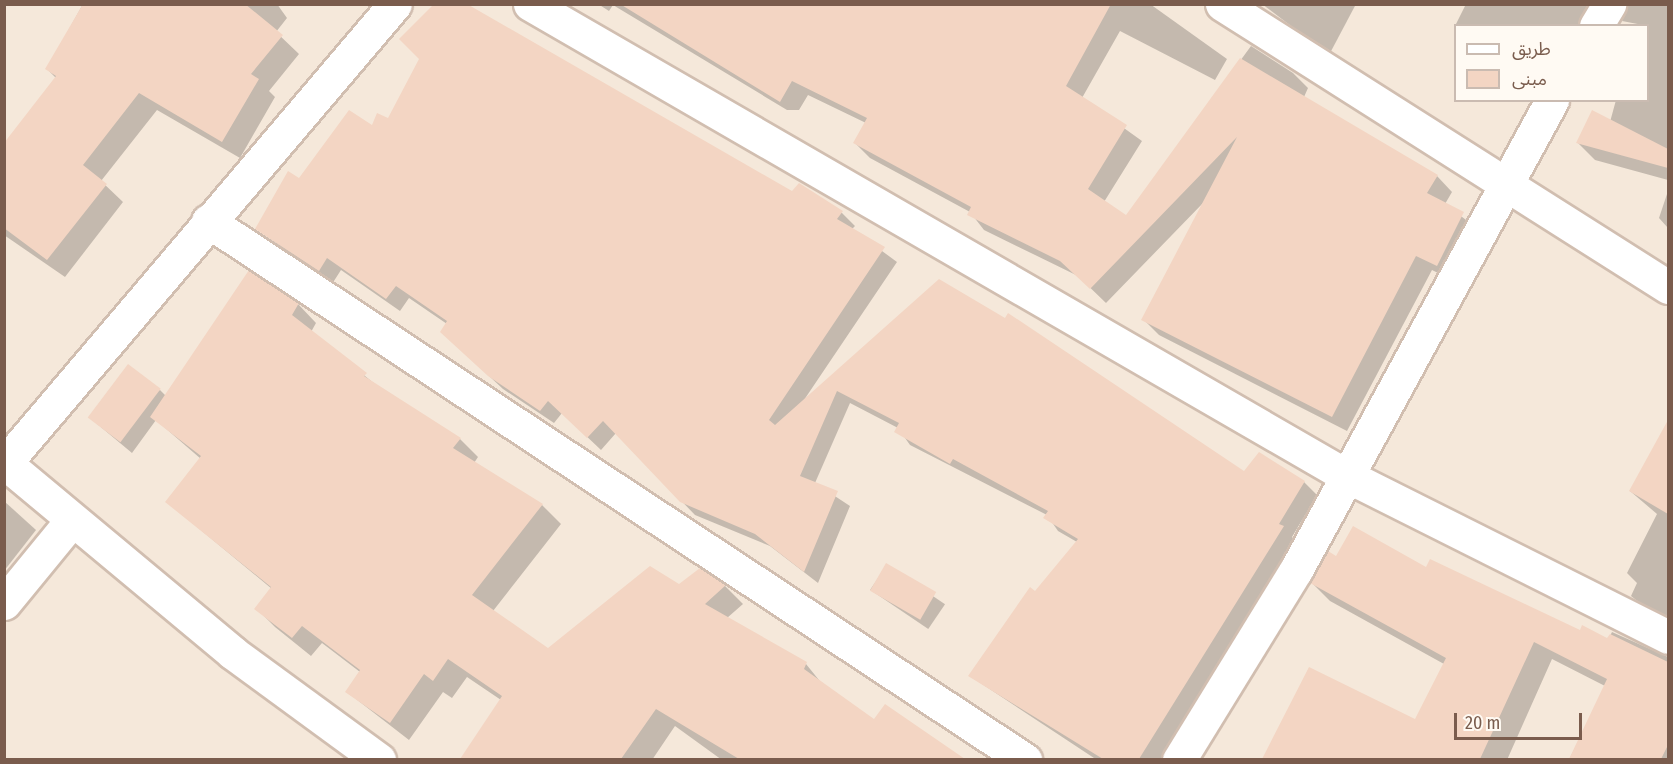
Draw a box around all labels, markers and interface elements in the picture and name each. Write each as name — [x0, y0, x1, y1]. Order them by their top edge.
legend — [1454, 24, 1649, 102]
text: طريق — [1512, 38, 1551, 60]
text: مبنى — [1512, 68, 1547, 90]
scale bar — [1457, 701, 1584, 739]
text: 20 m — [1465, 712, 1500, 734]

